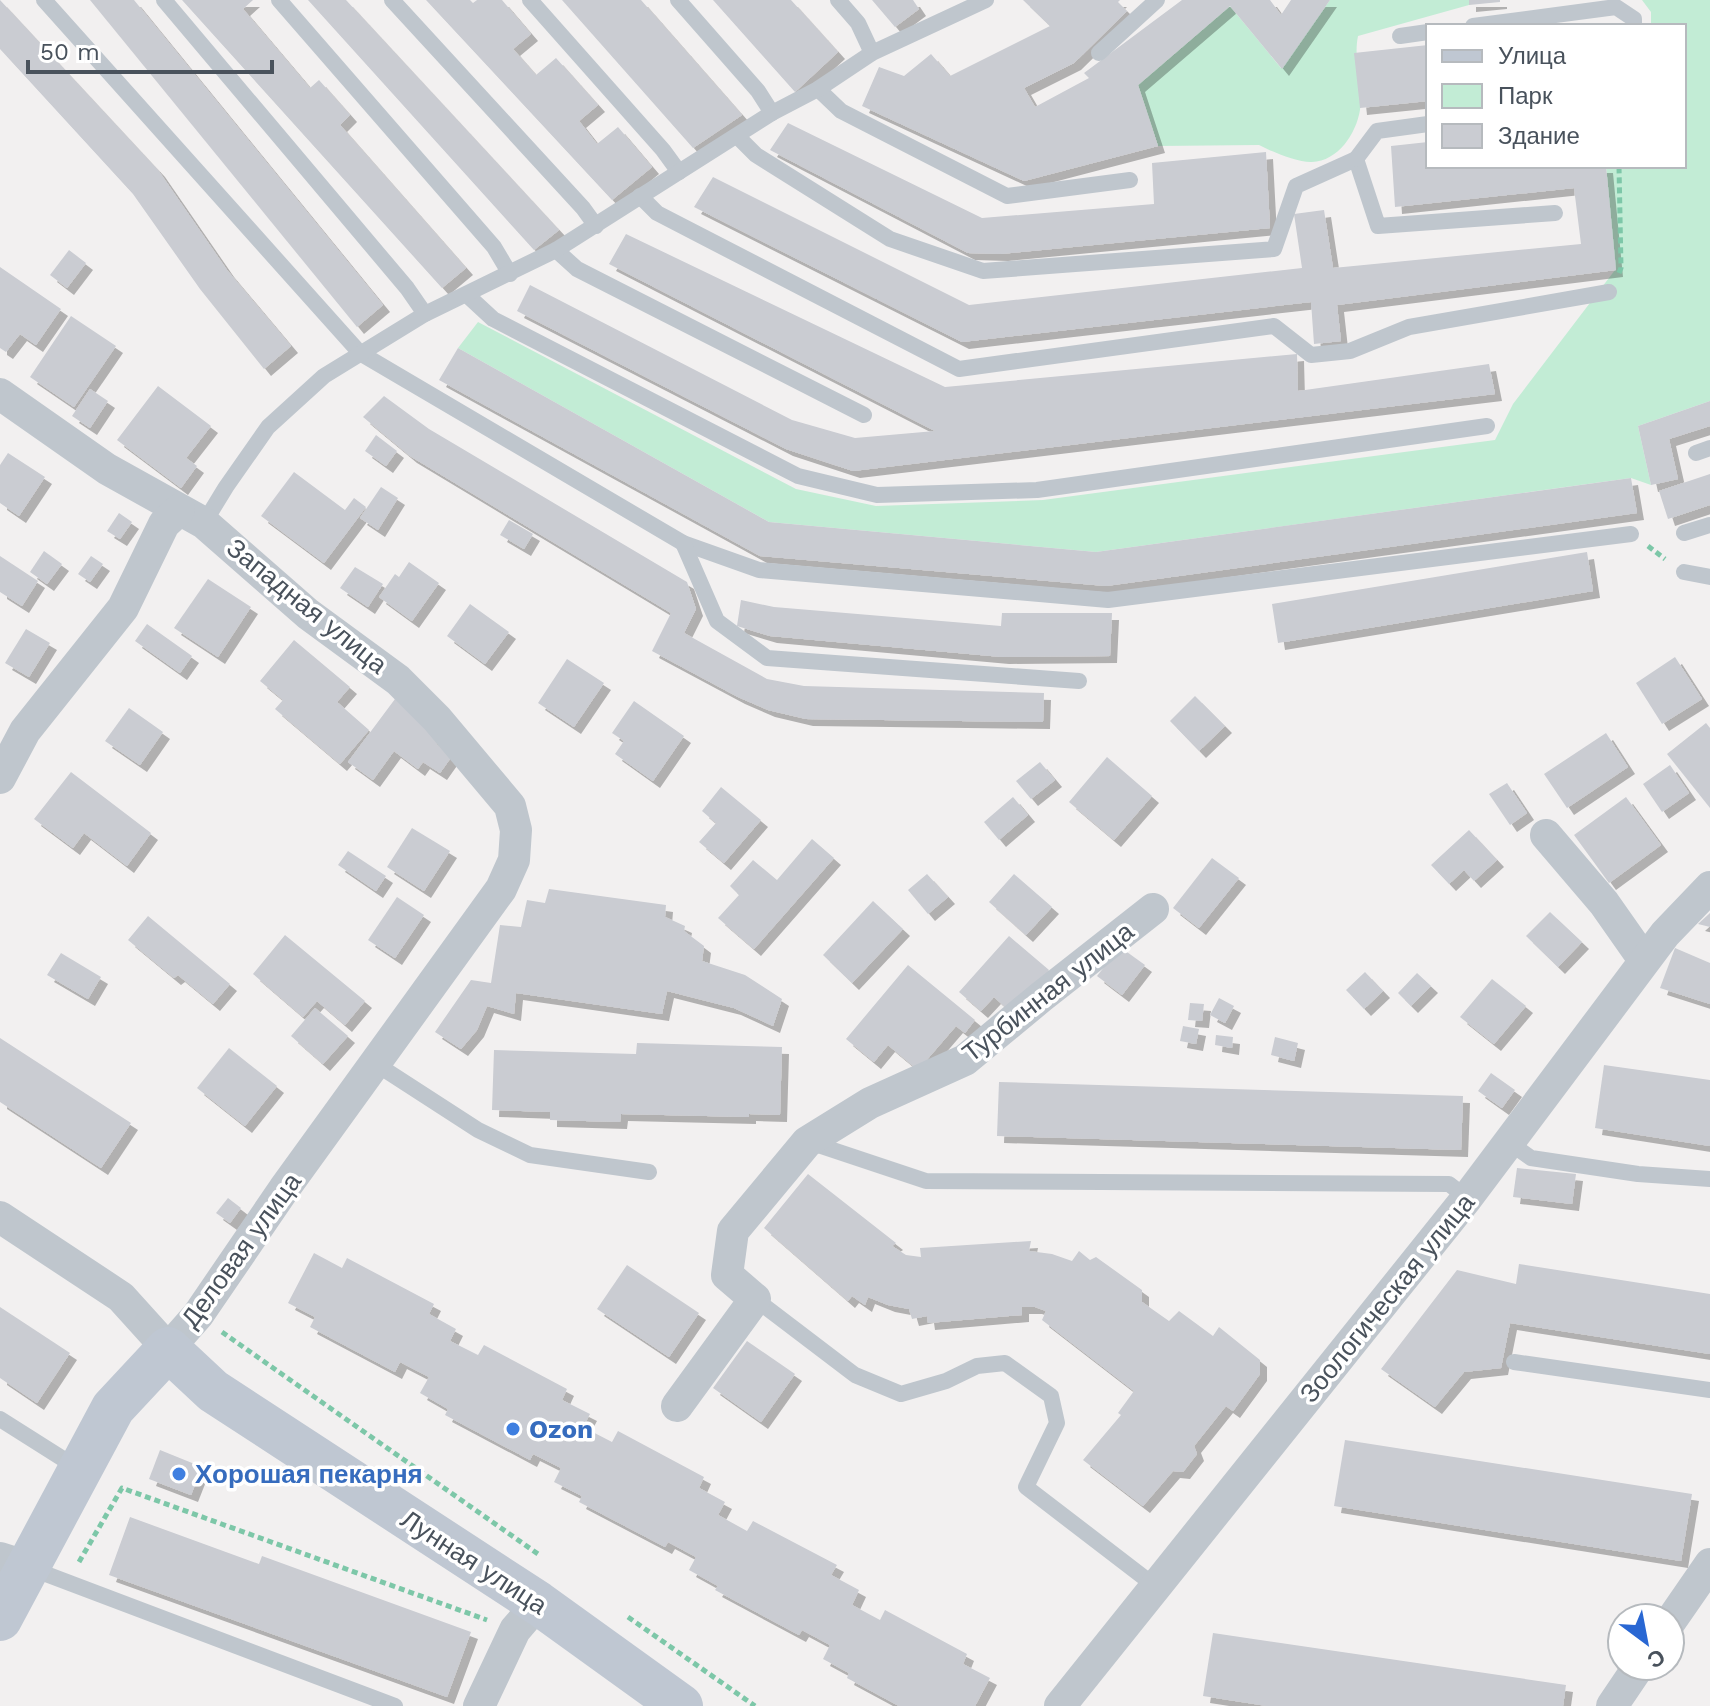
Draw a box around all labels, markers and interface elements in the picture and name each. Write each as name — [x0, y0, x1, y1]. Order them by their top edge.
scale bar — [28, 24, 272, 74]
legend — [1426, 24, 1686, 168]
text: 50 m — [40, 38, 100, 66]
text: Улица — [1498, 42, 1567, 70]
text: Парк — [1498, 82, 1553, 110]
text: Здание — [1498, 122, 1580, 150]
street label: Западная улица — [221, 532, 393, 680]
street label: Турбинная улица — [957, 916, 1140, 1068]
street label: Деловая улица — [175, 1167, 307, 1333]
street label: Зоологическая улица — [1294, 1187, 1481, 1408]
place label: Ozon — [529, 1414, 593, 1444]
marker: Ozon — [504, 1420, 522, 1438]
place label: Хорошая пекарня — [195, 1459, 423, 1489]
marker: Хорошая пекарня — [170, 1465, 188, 1483]
street label: Лунная улица — [395, 1504, 553, 1621]
north arrow — [1606, 1602, 1686, 1682]
text: С — [1643, 1644, 1670, 1673]

